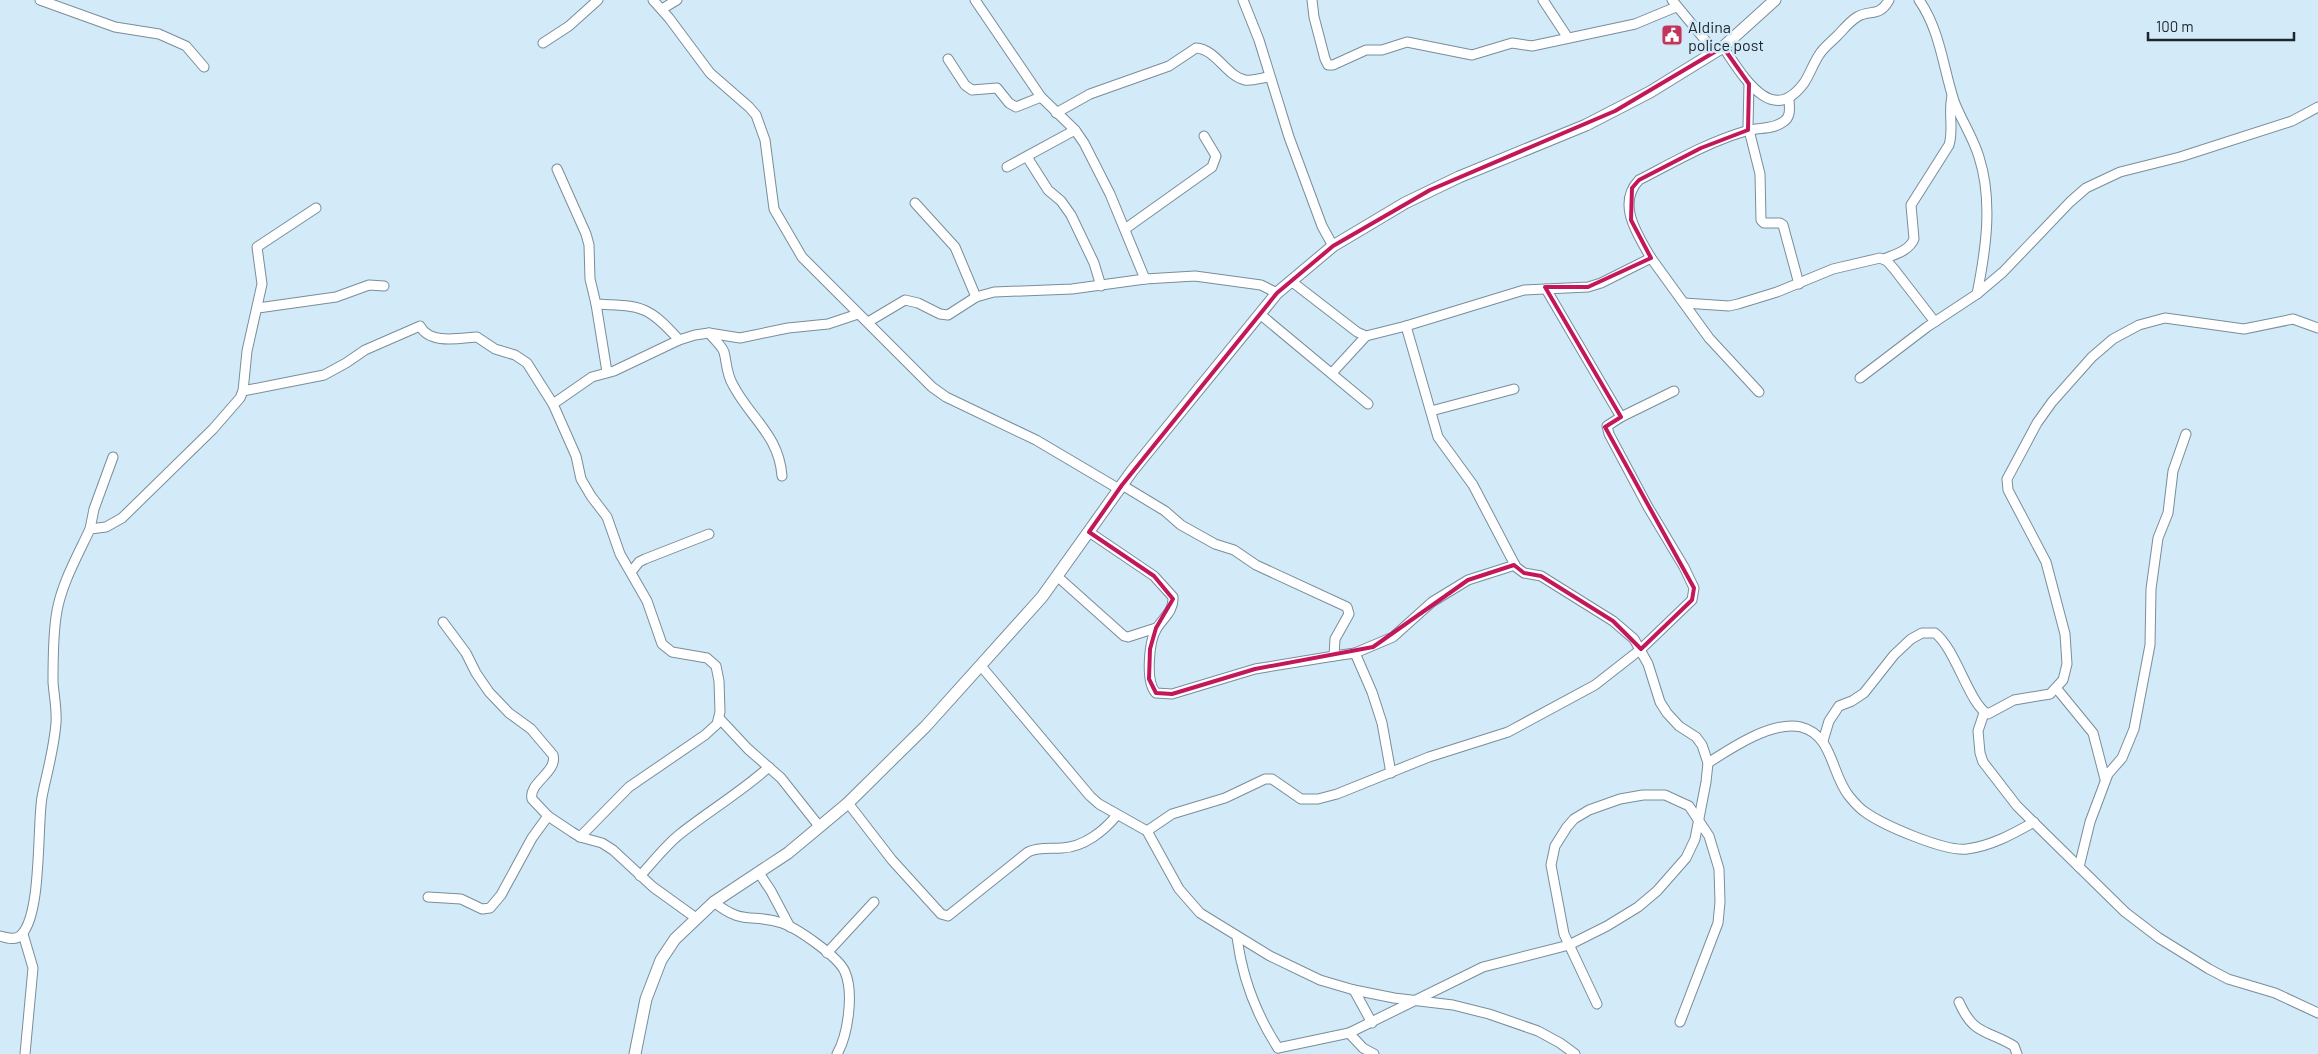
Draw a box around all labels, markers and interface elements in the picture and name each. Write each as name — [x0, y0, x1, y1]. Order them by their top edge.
scale bar — [2148, 10, 2294, 42]
place label: Aldina police post — [1688, 17, 1764, 54]
text: 100 m — [2156, 17, 2194, 35]
public building icon: Aldina police post — [1660, 23, 1684, 47]

